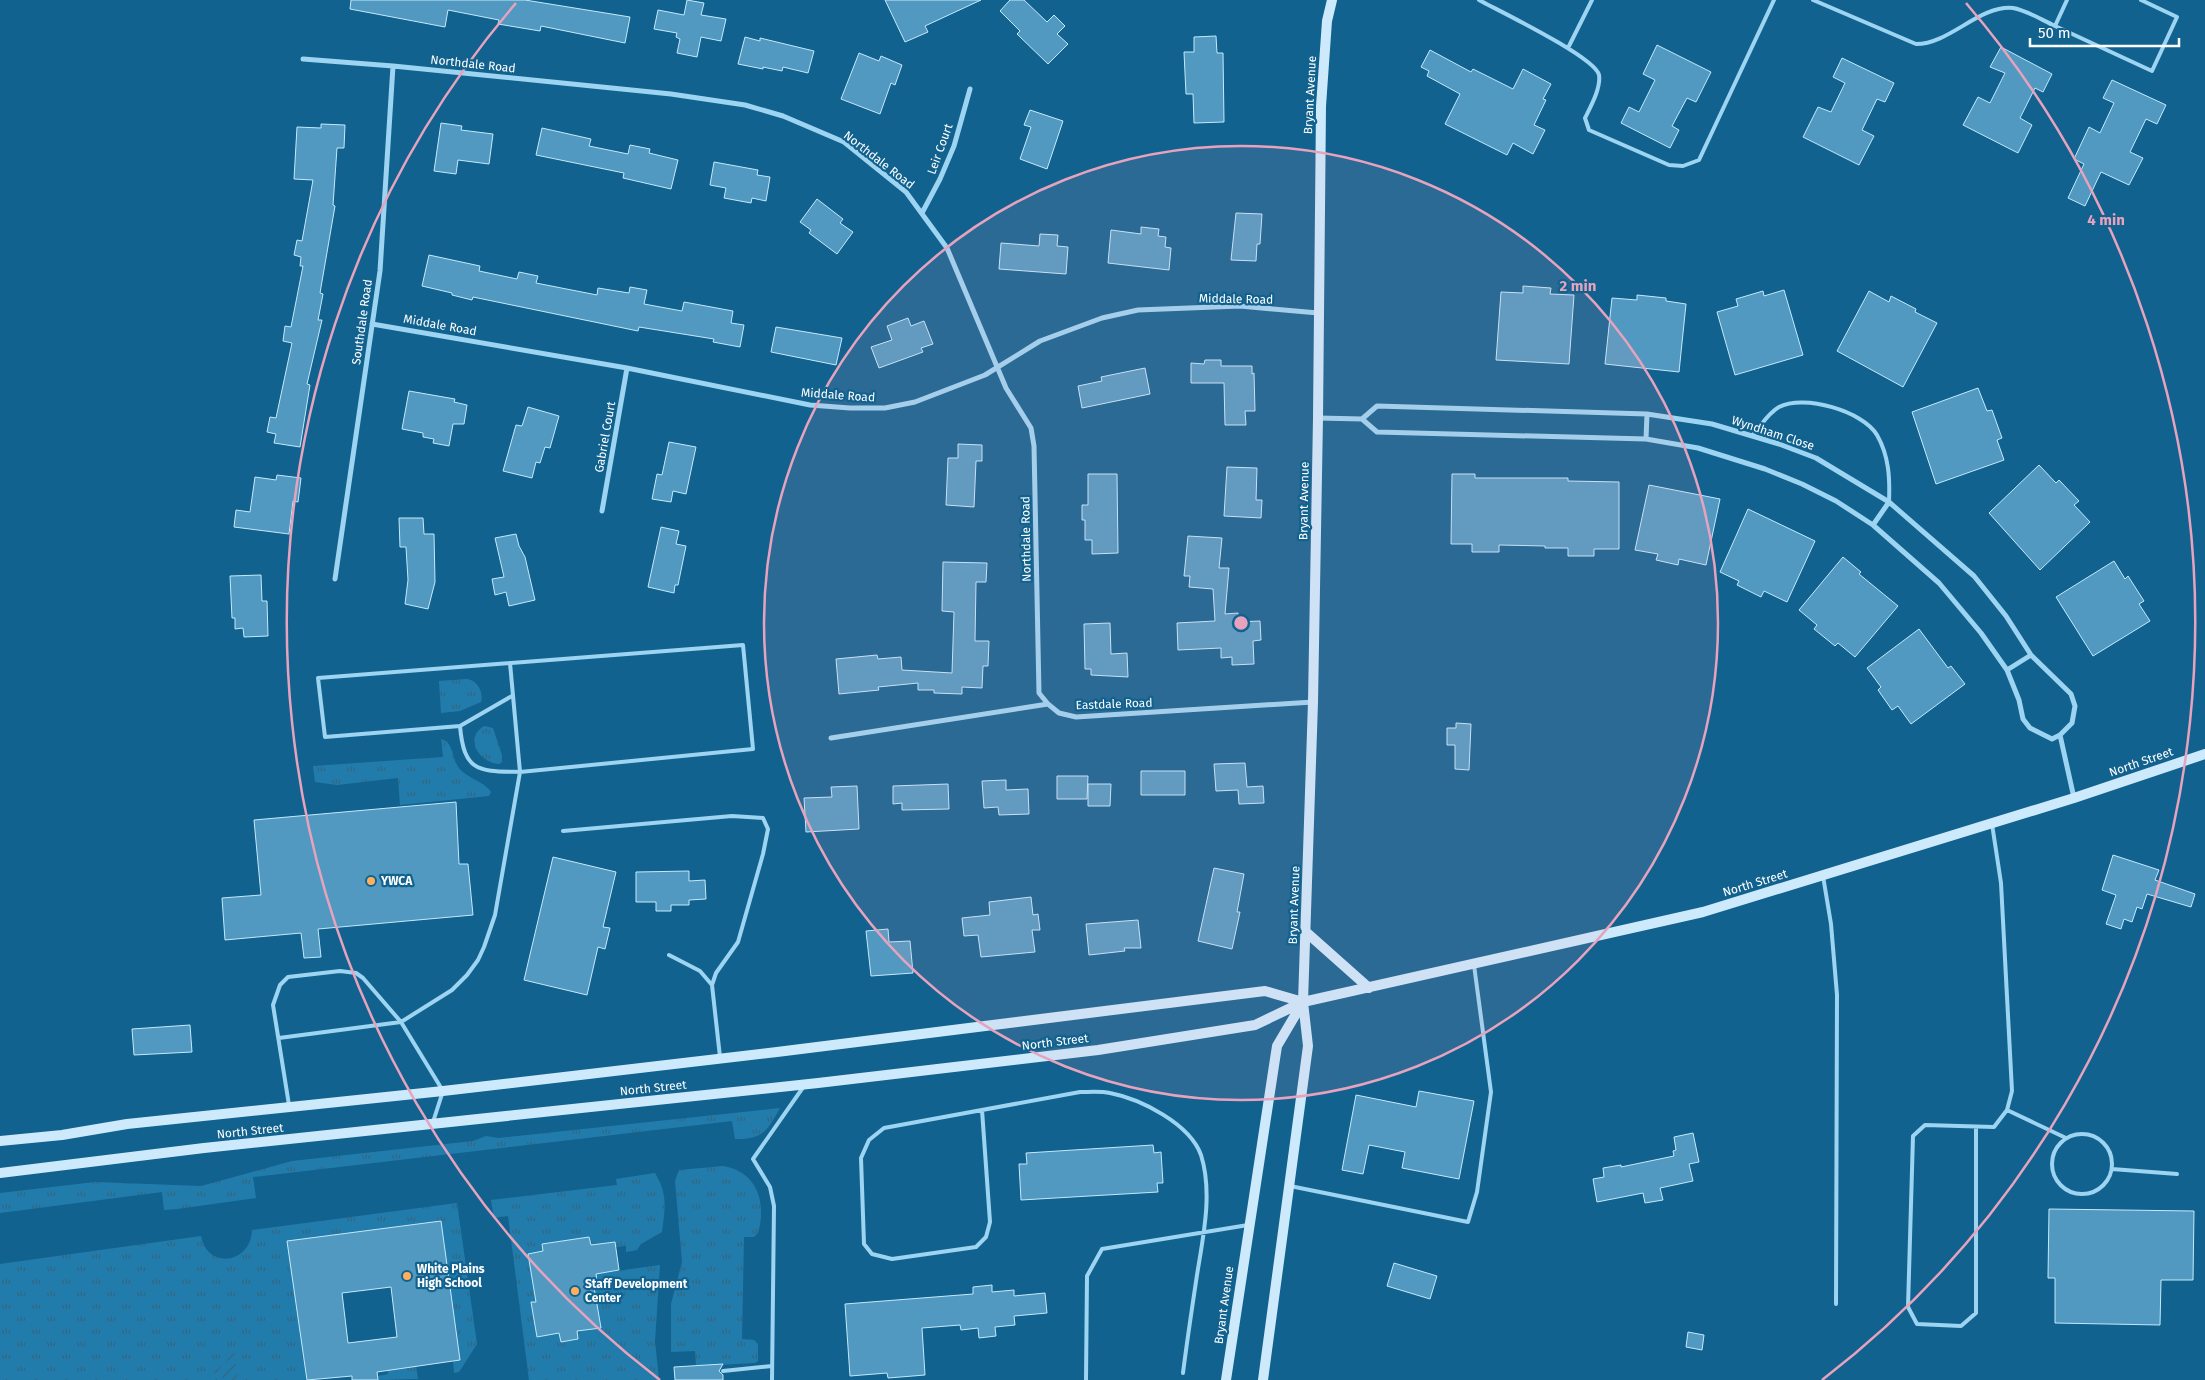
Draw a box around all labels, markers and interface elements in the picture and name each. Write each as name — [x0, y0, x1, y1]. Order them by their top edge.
scale bar — [2030, 15, 2179, 47]
text: 50 m — [2038, 24, 2071, 42]
street label: Northdale Road — [430, 53, 516, 75]
street label: Bryant Avenue — [1301, 55, 1319, 135]
street label: Leir Court — [924, 121, 956, 176]
street label: Northdale Road — [841, 128, 917, 192]
text: 4 min — [2087, 211, 2125, 229]
text: 2 min — [1560, 277, 1596, 295]
street label: Southdale Road — [349, 278, 375, 366]
street label: Middale Road — [1199, 291, 1273, 307]
street label: Middale Road — [402, 312, 478, 338]
street label: Middale Road — [800, 385, 876, 405]
street label: Gabriel Court — [592, 400, 618, 474]
street label: Wyndham Close — [1730, 413, 1816, 453]
street label: Bryant Avenue — [1296, 462, 1312, 540]
street label: Northdale Road — [1018, 496, 1034, 582]
centre of rings — [1232, 614, 1250, 632]
street label: Eastdale Road — [1075, 696, 1153, 712]
street label: North Street — [2107, 744, 2176, 780]
street label: Bryant Avenue — [1286, 866, 1302, 944]
street label: North Street — [1721, 866, 1790, 899]
place label: YWCA — [380, 874, 413, 888]
marker: YWCA — [365, 875, 377, 887]
street label: North Street — [1021, 1031, 1090, 1053]
street label: North Street — [619, 1077, 688, 1098]
street label: North Street — [216, 1120, 285, 1141]
place label: White Plains High School — [417, 1262, 485, 1290]
street label: Bryant Avenue — [1212, 1265, 1236, 1345]
marker: White Plains High School — [401, 1270, 413, 1282]
place label: Staff Development Center — [585, 1277, 688, 1305]
marker: Staff Development Center — [569, 1285, 581, 1297]

